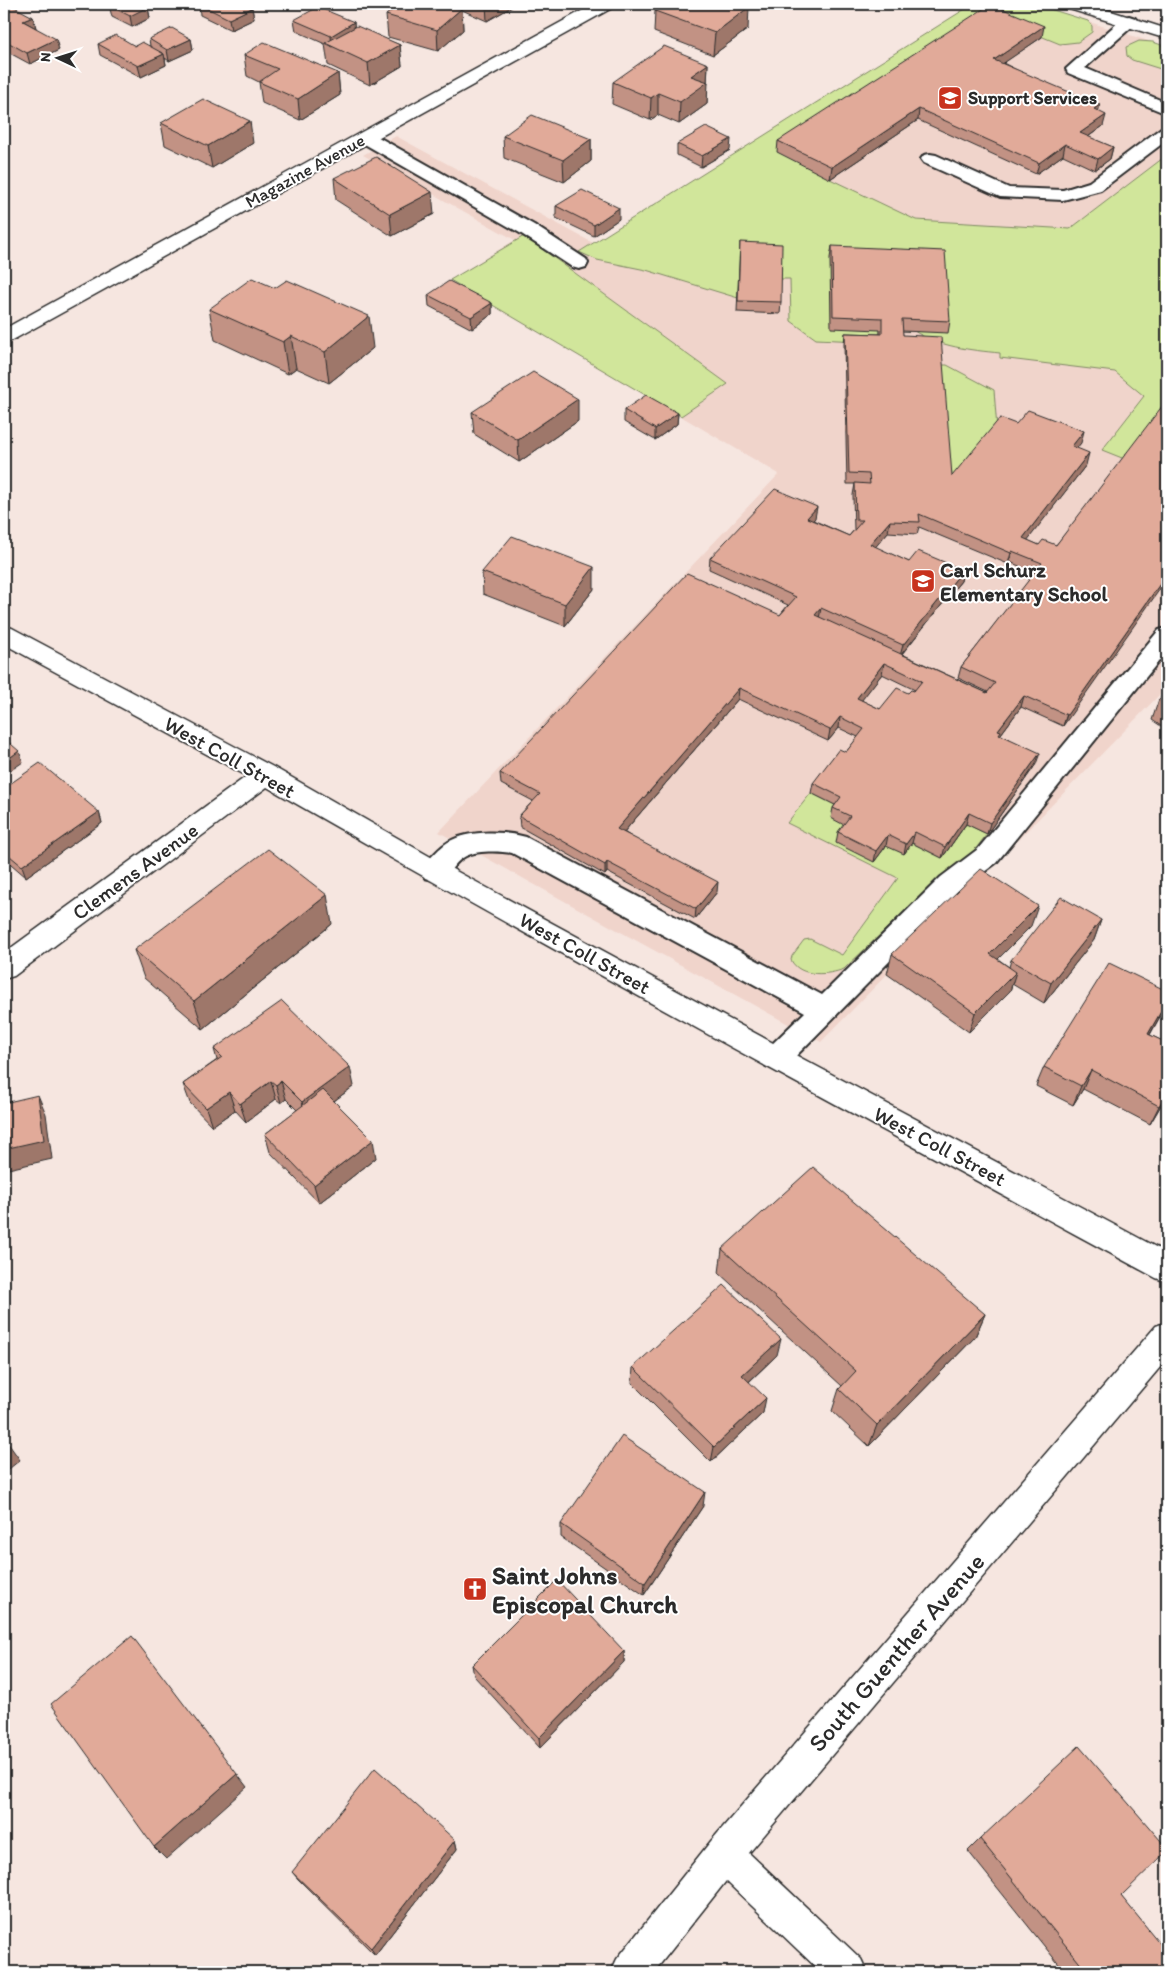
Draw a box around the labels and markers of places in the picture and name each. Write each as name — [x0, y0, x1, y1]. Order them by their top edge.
school or university icon: Support Services — [937, 85, 963, 111]
place label: Support Services — [968, 87, 1097, 109]
place label: Carl Schurz Elementary School — [940, 557, 1109, 607]
school or university icon: Carl Schurz Elementary School — [910, 568, 936, 594]
place label: Saint Johns Episcopal Church — [492, 1560, 678, 1620]
church icon: Saint Johns Episcopal Church — [462, 1576, 488, 1602]

